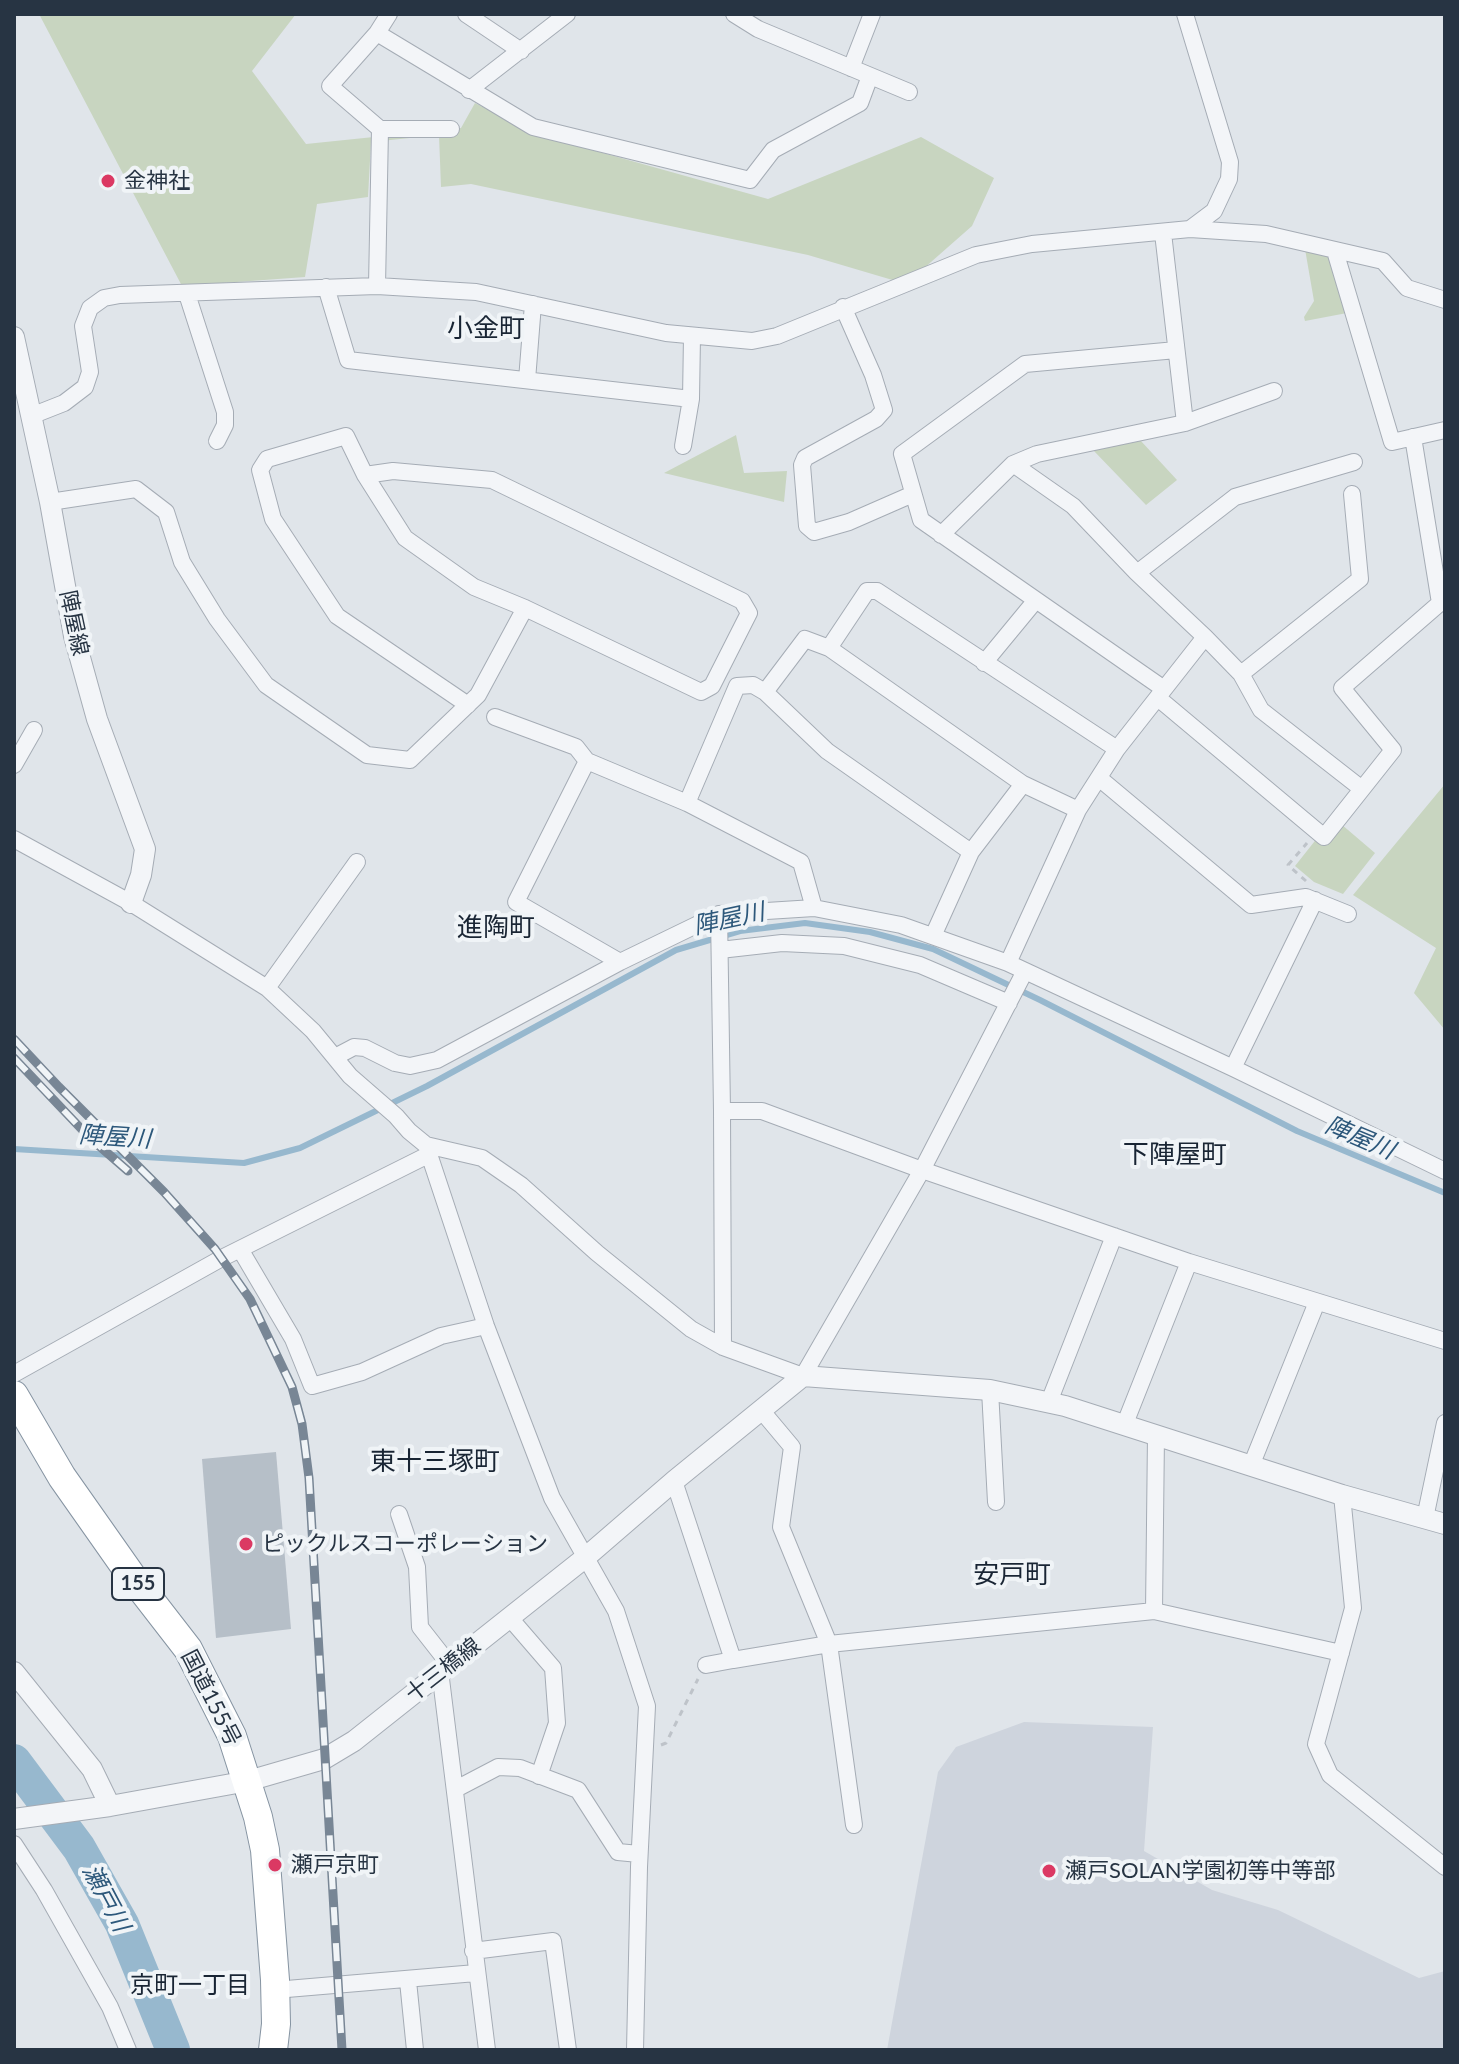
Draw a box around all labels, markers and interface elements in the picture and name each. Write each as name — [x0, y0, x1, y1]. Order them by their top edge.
place label: 金神社 — [124, 168, 190, 194]
marker: 金神社 — [99, 172, 117, 190]
district label: 小金町 — [447, 313, 525, 345]
street label: 陣屋線 — [54, 588, 94, 658]
water label: 陣屋川 — [691, 897, 767, 941]
district label: 進陶町 — [457, 912, 535, 944]
water label: 陣屋川 — [1321, 1111, 1399, 1165]
water label: 陣屋川 — [78, 1120, 152, 1154]
district label: 下陣屋町 — [1123, 1139, 1227, 1171]
district label: 東十三塚町 — [370, 1446, 500, 1478]
place label: ピックルスコーポレーション — [262, 1531, 548, 1557]
marker: ピックルスコーポレーション — [237, 1535, 255, 1553]
district label: 安戸町 — [973, 1559, 1051, 1591]
road number: 155 — [112, 1568, 164, 1600]
street label: 十三橋線 — [400, 1633, 486, 1707]
street label: 国道155号 — [176, 1646, 246, 1750]
place label: 瀬戸京町 — [291, 1852, 379, 1878]
marker: 瀬戸京町 — [266, 1856, 284, 1874]
place label: 瀬戸SOLAN学園初等中等部 — [1065, 1858, 1336, 1884]
water label: 瀬戸川 — [76, 1859, 136, 1937]
marker: 瀬戸SOLAN学園初等中等部 — [1040, 1862, 1058, 1880]
district label: 京町一丁目 — [130, 1971, 250, 1999]

